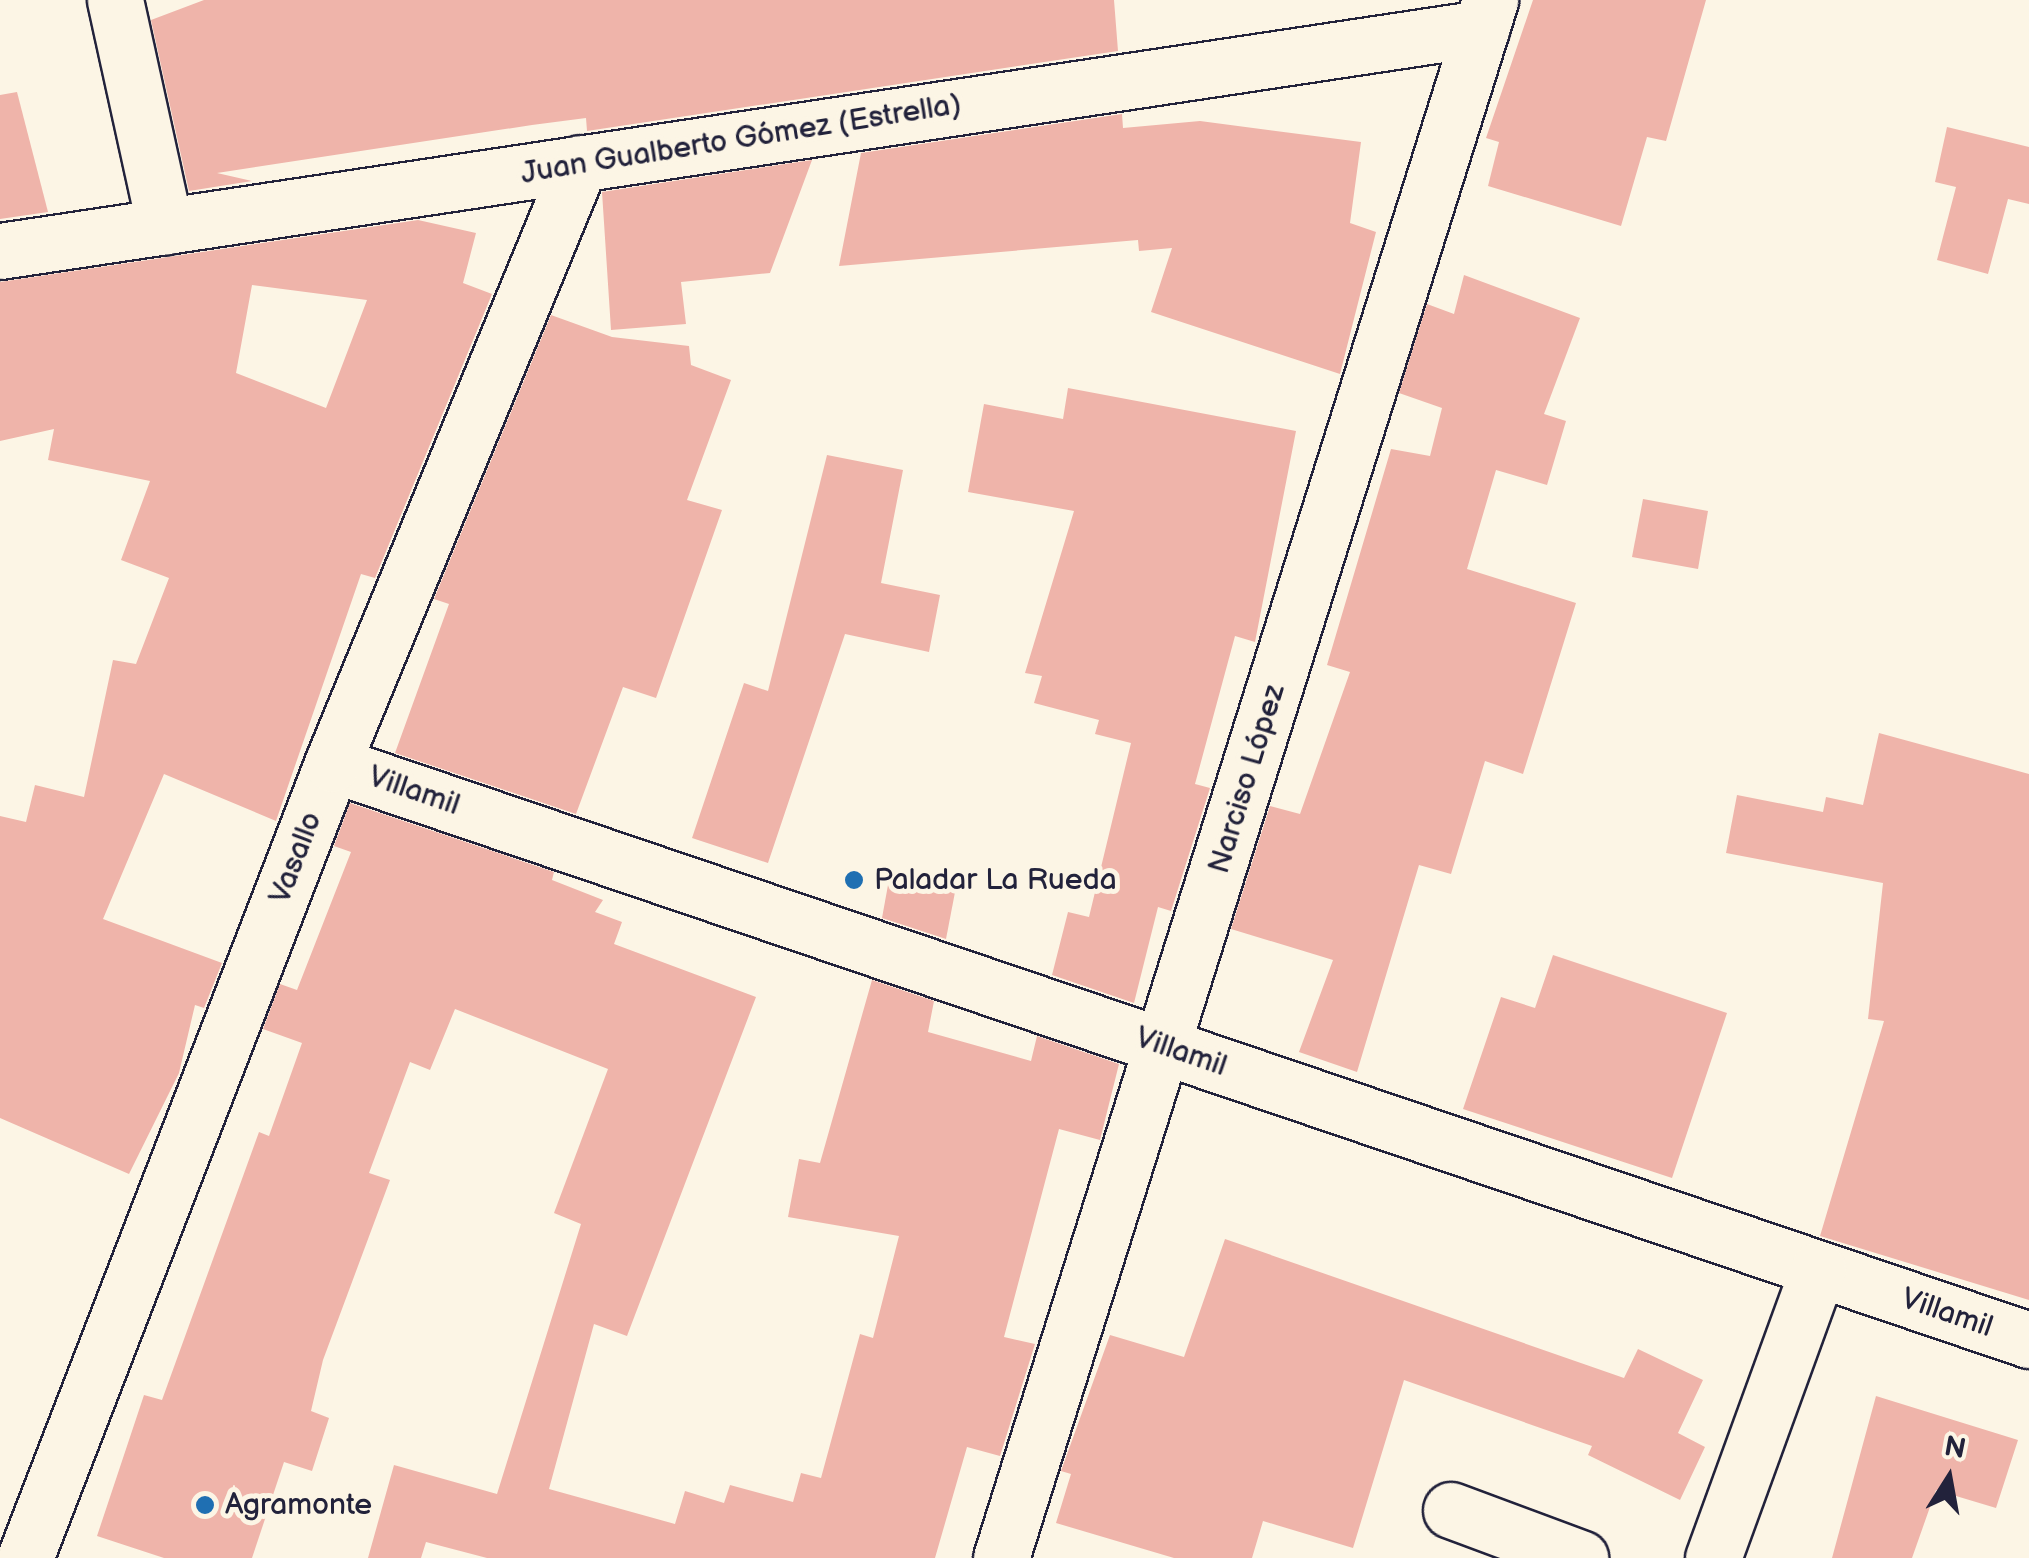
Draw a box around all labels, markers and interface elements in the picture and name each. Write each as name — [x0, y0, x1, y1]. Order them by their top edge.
street label: Juan Gualberto Gómez (Estrella) — [518, 86, 964, 192]
street label: Narciso López — [1201, 680, 1293, 878]
street label: Villamil — [364, 759, 464, 823]
street label: Vasallo — [262, 807, 330, 909]
place label: Paladar La Rueda — [874, 862, 1117, 898]
marker: Paladar La Rueda — [843, 869, 865, 891]
street label: Villamil — [1131, 1020, 1231, 1084]
street label: Villamil — [1897, 1281, 1997, 1345]
north arrow — [1899, 1428, 1999, 1528]
text: N — [1941, 1430, 1968, 1466]
place label: Agramonte — [225, 1487, 372, 1523]
marker: Agramonte — [194, 1494, 216, 1516]

